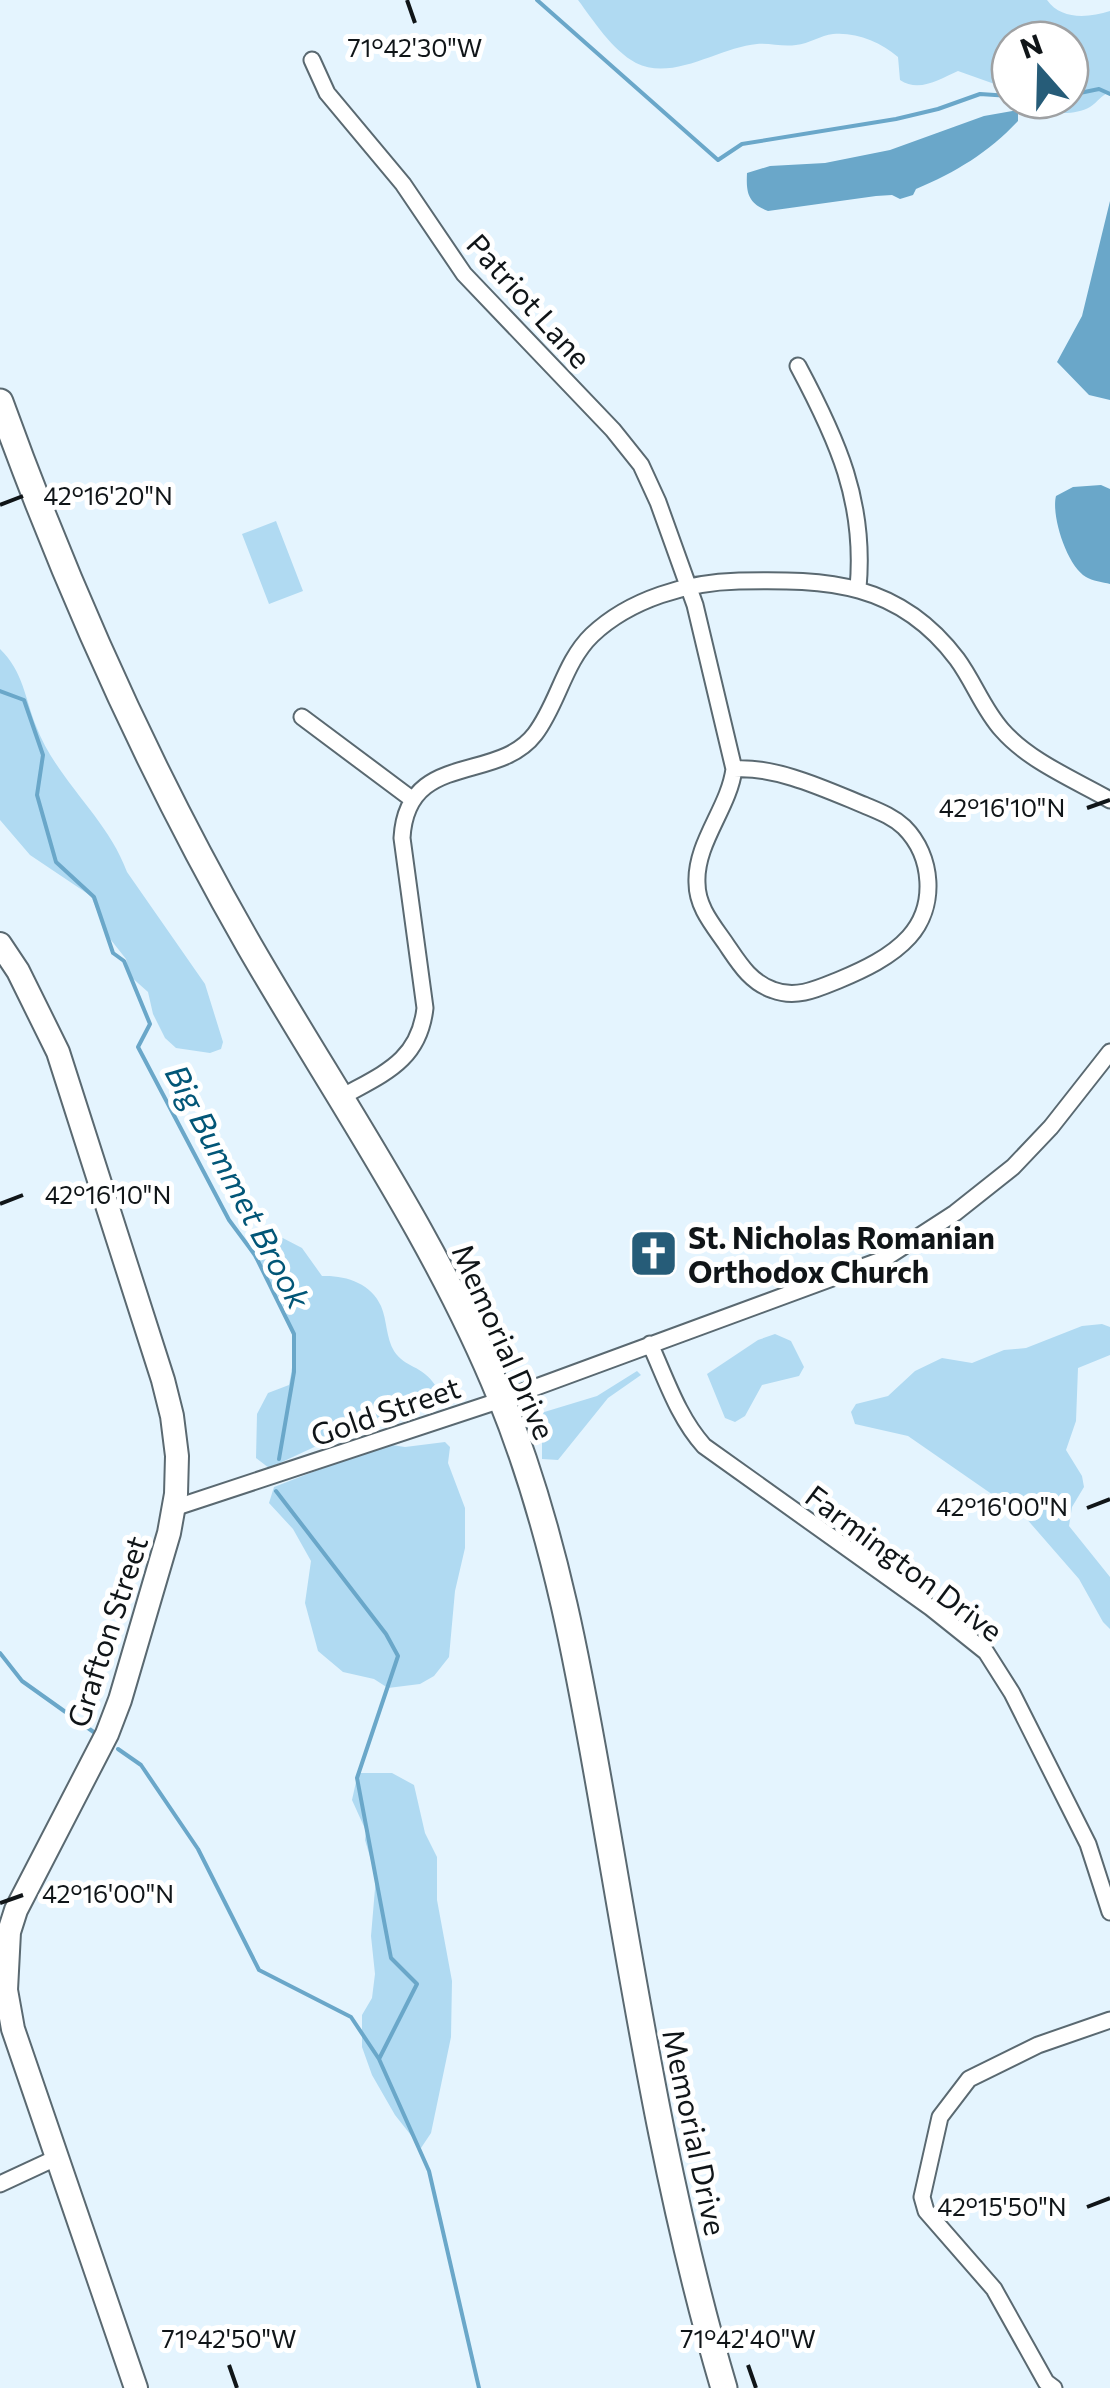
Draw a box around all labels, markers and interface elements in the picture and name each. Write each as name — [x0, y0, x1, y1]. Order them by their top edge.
north arrow — [990, 20, 1090, 120]
text: N — [1015, 26, 1047, 65]
text: 71°42'30"W — [348, 32, 482, 62]
street label: Patriot Lane — [460, 225, 600, 375]
text: 42°16'20"N — [43, 480, 173, 510]
text: 42°16'10"N — [939, 792, 1065, 822]
water label: Big Bummet Brook — [158, 1057, 321, 1316]
text: 42°16'10"N — [45, 1179, 171, 1209]
place label: St. Nicholas Romanian Orthodox Church — [688, 1218, 995, 1289]
church icon: St. Nicholas Romanian Orthodox Church — [627, 1227, 679, 1279]
street label: Memorial Drive — [445, 1238, 565, 1444]
street label: Gold Street — [306, 1367, 464, 1453]
street label: Farmington Drive — [799, 1476, 1011, 1648]
text: 42°16'00"N — [936, 1491, 1068, 1521]
street label: Grafton Street — [58, 1531, 154, 1731]
text: 42°16'00"N — [42, 1878, 174, 1908]
street label: Memorial Drive — [656, 2026, 736, 2238]
text: 42°15'50"N — [937, 2191, 1067, 2221]
text: 71°42'50"W — [162, 2323, 296, 2353]
text: 71°42'40"W — [680, 2323, 816, 2353]

